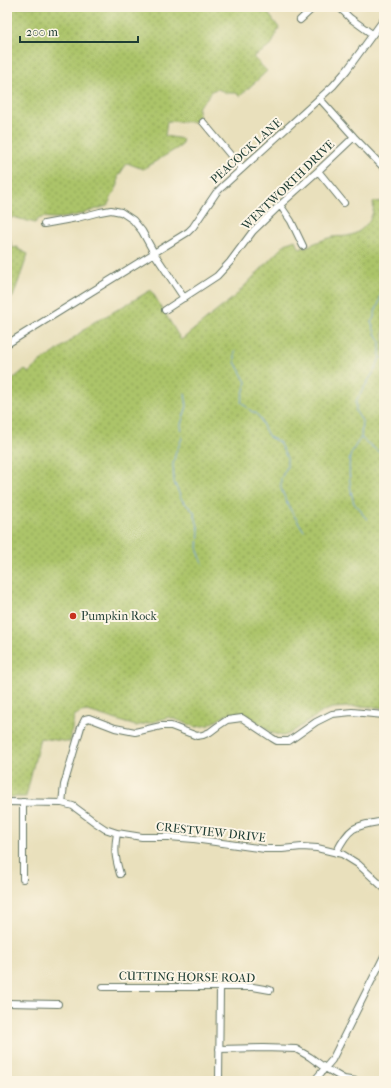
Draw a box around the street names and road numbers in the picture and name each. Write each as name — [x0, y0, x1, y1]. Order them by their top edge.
street label: PEACOCK LANE — [208, 115, 284, 187]
street label: WENTWORTH DRIVE — [238, 137, 337, 234]
street label: CRESTVIEW DRIVE — [155, 819, 267, 845]
street label: CUTTING HORSE ROAD — [119, 969, 255, 985]

